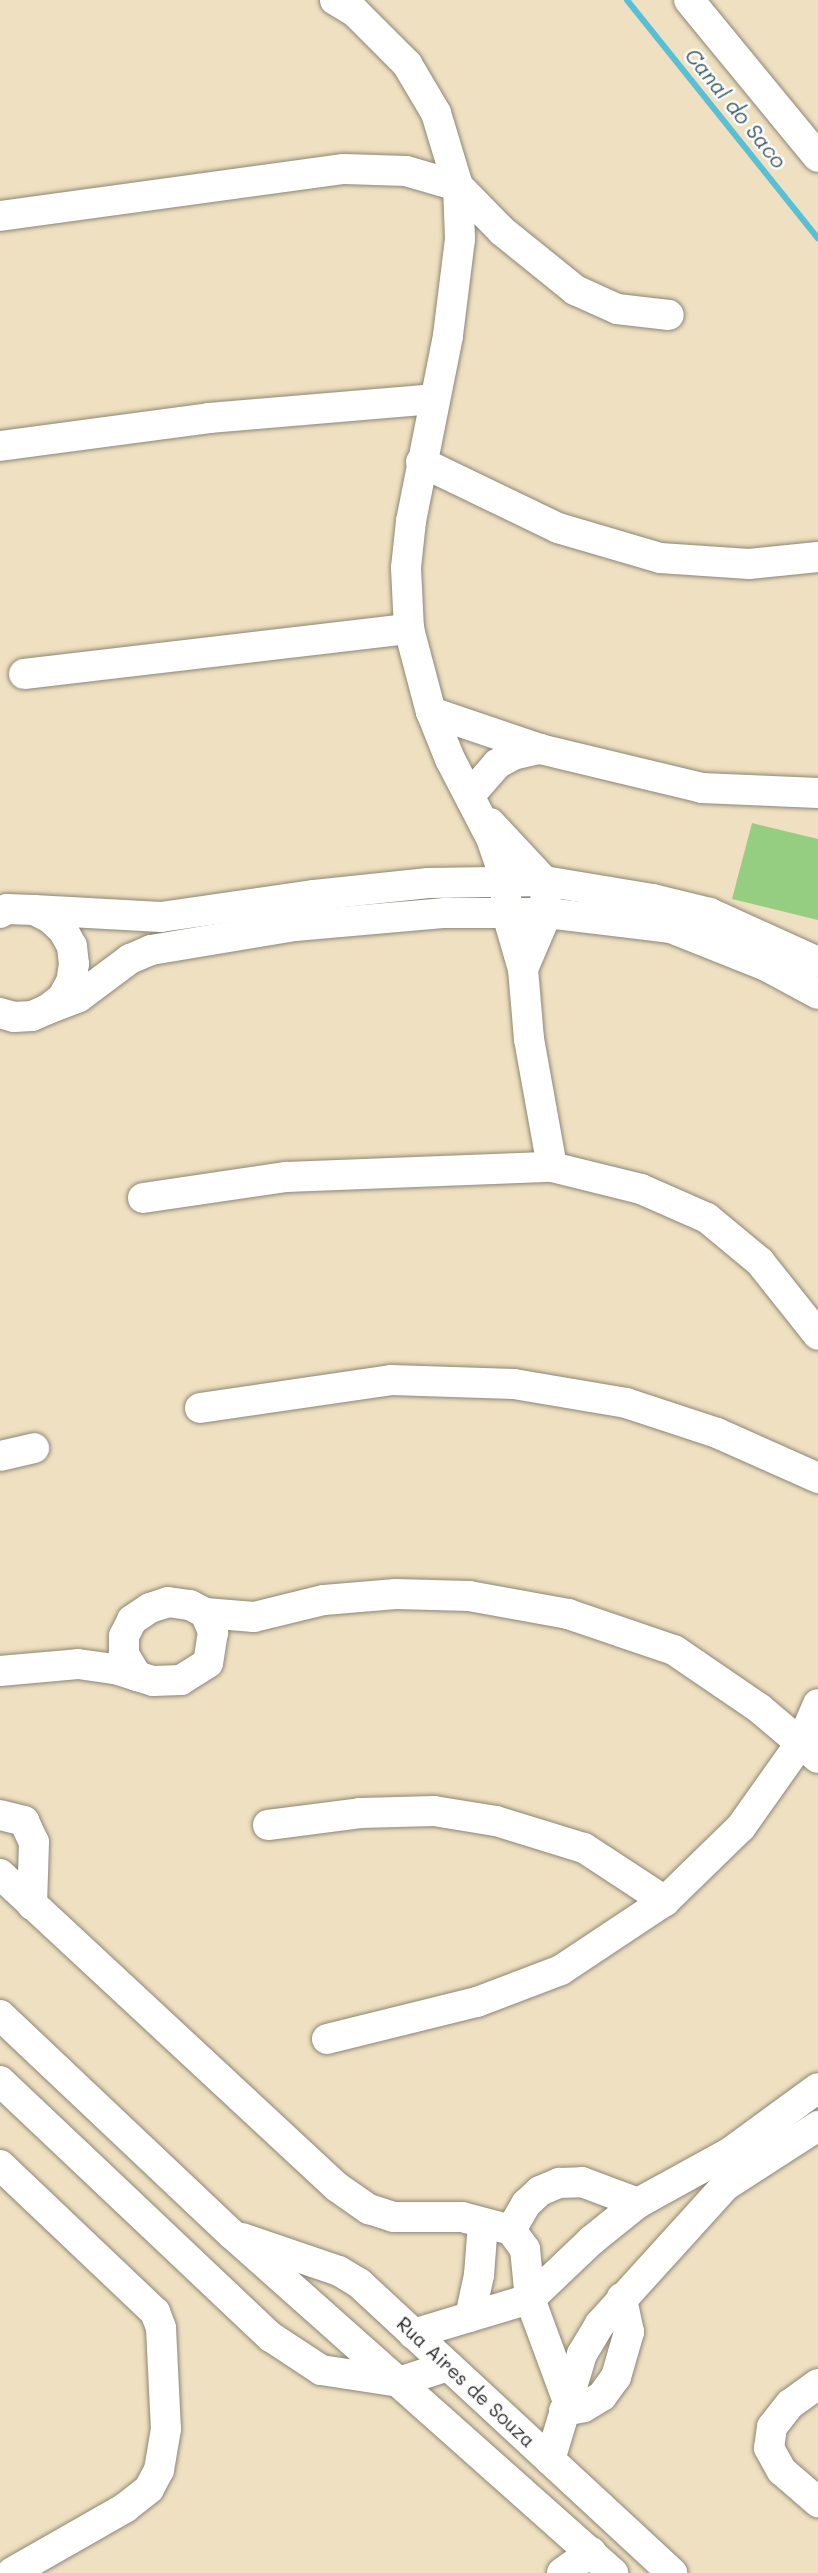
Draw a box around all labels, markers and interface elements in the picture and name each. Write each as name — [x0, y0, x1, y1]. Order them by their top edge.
water label: Canal do Saco — [680, 43, 792, 173]
street label: Rua Aires de Souza — [392, 2312, 540, 2452]

